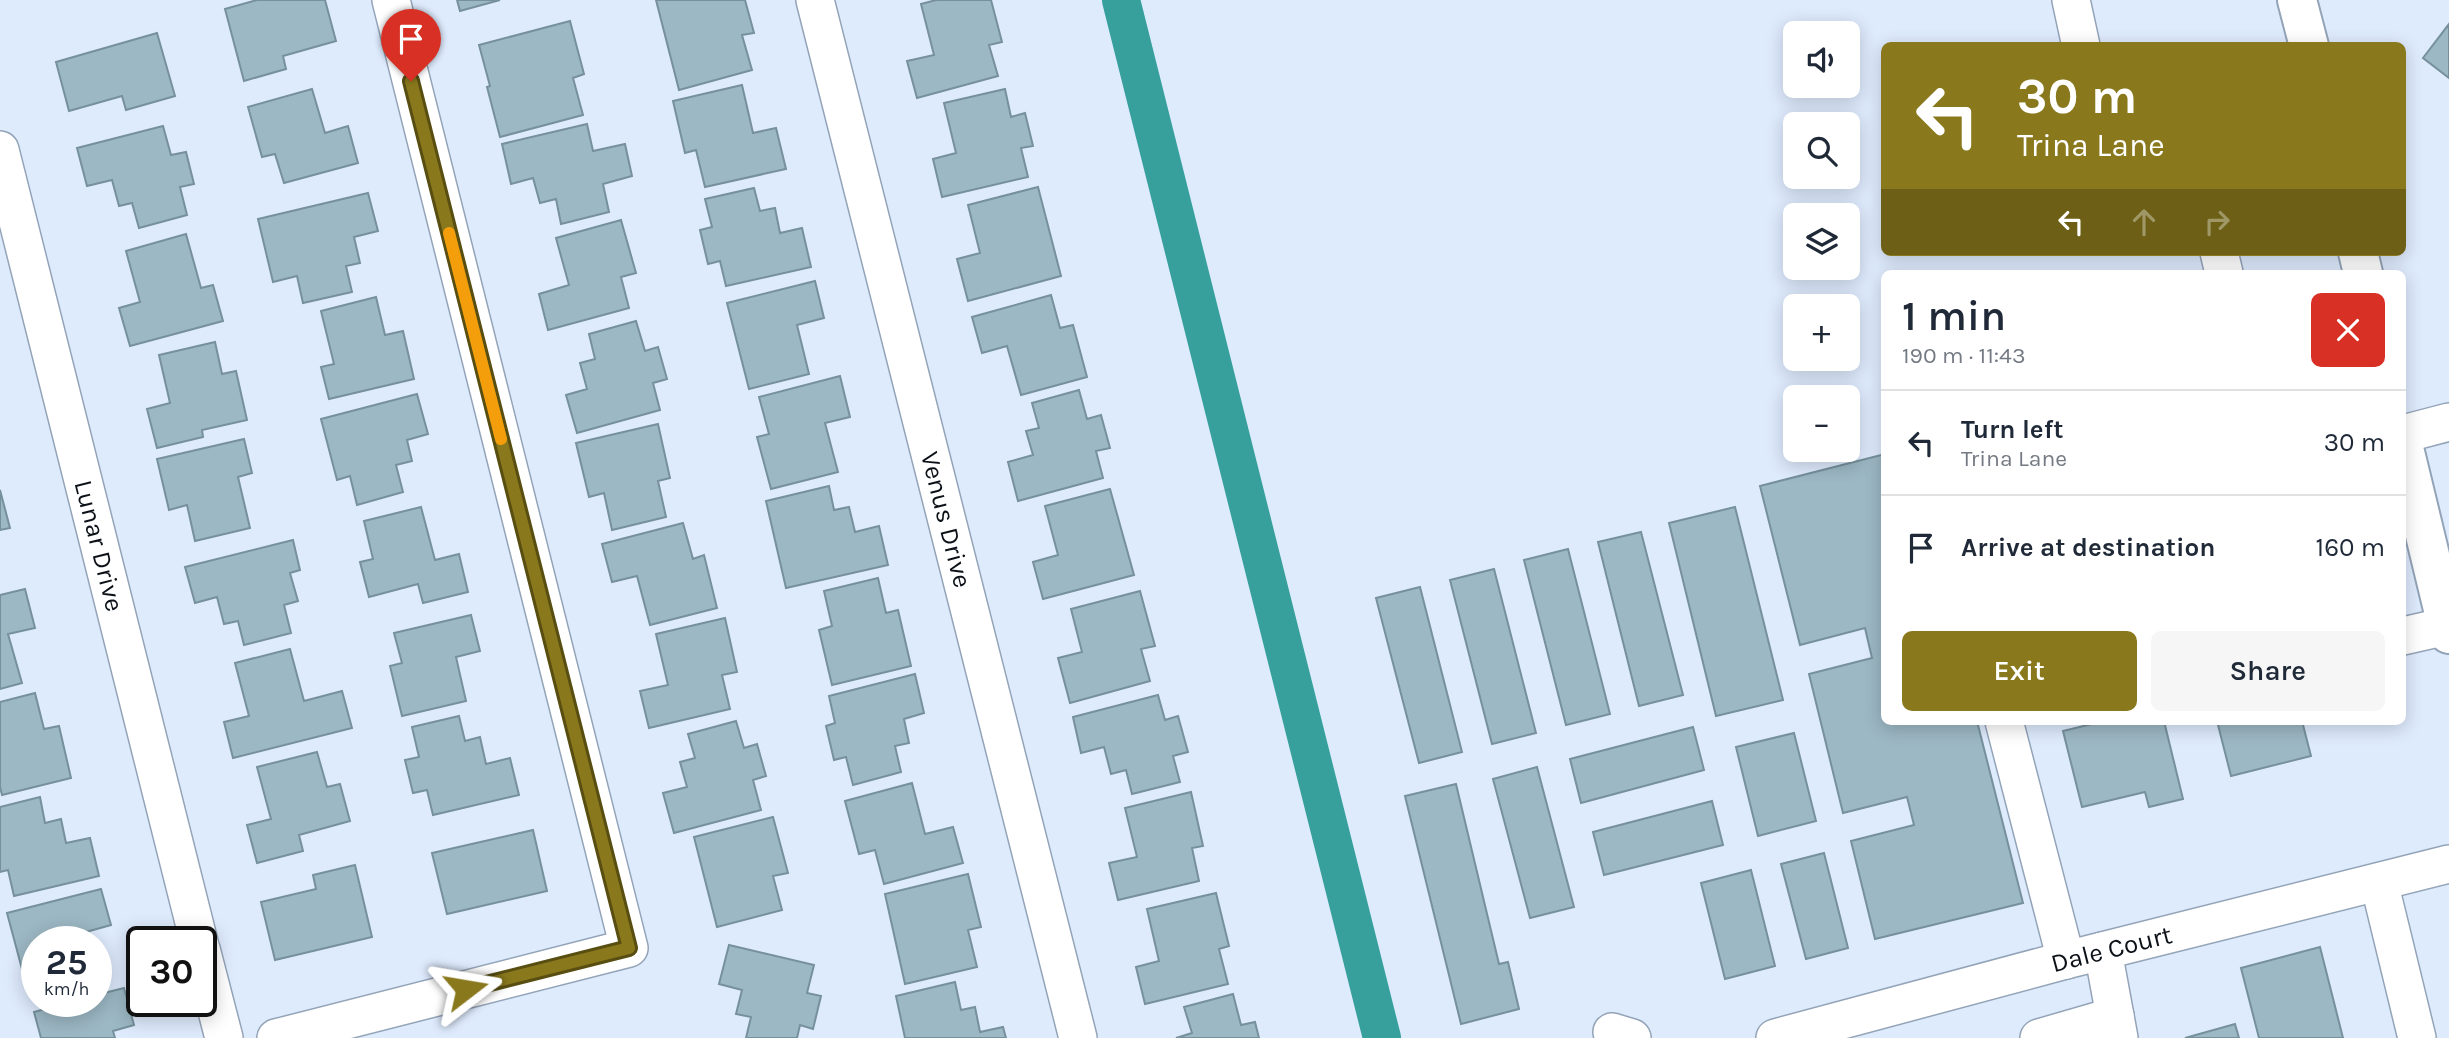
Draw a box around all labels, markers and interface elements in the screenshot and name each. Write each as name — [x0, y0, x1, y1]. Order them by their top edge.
pin — [381, 9, 441, 81]
icon: arrive — [392, 20, 430, 58]
map controls — [1783, 21, 1860, 462]
button: sound — [1783, 21, 1860, 98]
text: 30 m — [2017, 68, 2137, 125]
icon: left — [1902, 70, 1993, 161]
button: search — [1783, 112, 1860, 189]
text: Trina Lane — [2017, 127, 2165, 164]
button: layers — [1783, 203, 1860, 280]
icon: left — [2052, 203, 2090, 241]
icon: ahead — [2125, 203, 2163, 241]
icon: right — [2198, 203, 2236, 241]
text: 1 min — [1902, 291, 2006, 341]
button: close — [2311, 293, 2385, 367]
button: + — [1783, 294, 1860, 371]
text: 190 m · 11:43 — [1902, 342, 2026, 369]
button: − — [1783, 385, 1860, 462]
text: Turn left — [1961, 414, 2063, 445]
icon: left — [1902, 424, 1940, 462]
text: 30 m — [2324, 427, 2385, 458]
text: Trina Lane — [1961, 445, 2067, 472]
street label: Venus Drive — [914, 448, 978, 591]
street label: Lunar Drive — [68, 477, 130, 615]
icon: arrive — [1902, 529, 1940, 567]
text: Arrive at destination — [1961, 532, 2215, 563]
text: 160 m — [2316, 532, 2385, 563]
button: Exit — [1902, 631, 2137, 711]
button: Share — [2151, 631, 2385, 711]
street label: Dale Court — [2048, 919, 2175, 979]
speed limit sign: 30 — [126, 926, 217, 1017]
text: 25 — [46, 942, 87, 983]
position arrow — [429, 952, 503, 1026]
text: km/h — [44, 978, 89, 1000]

